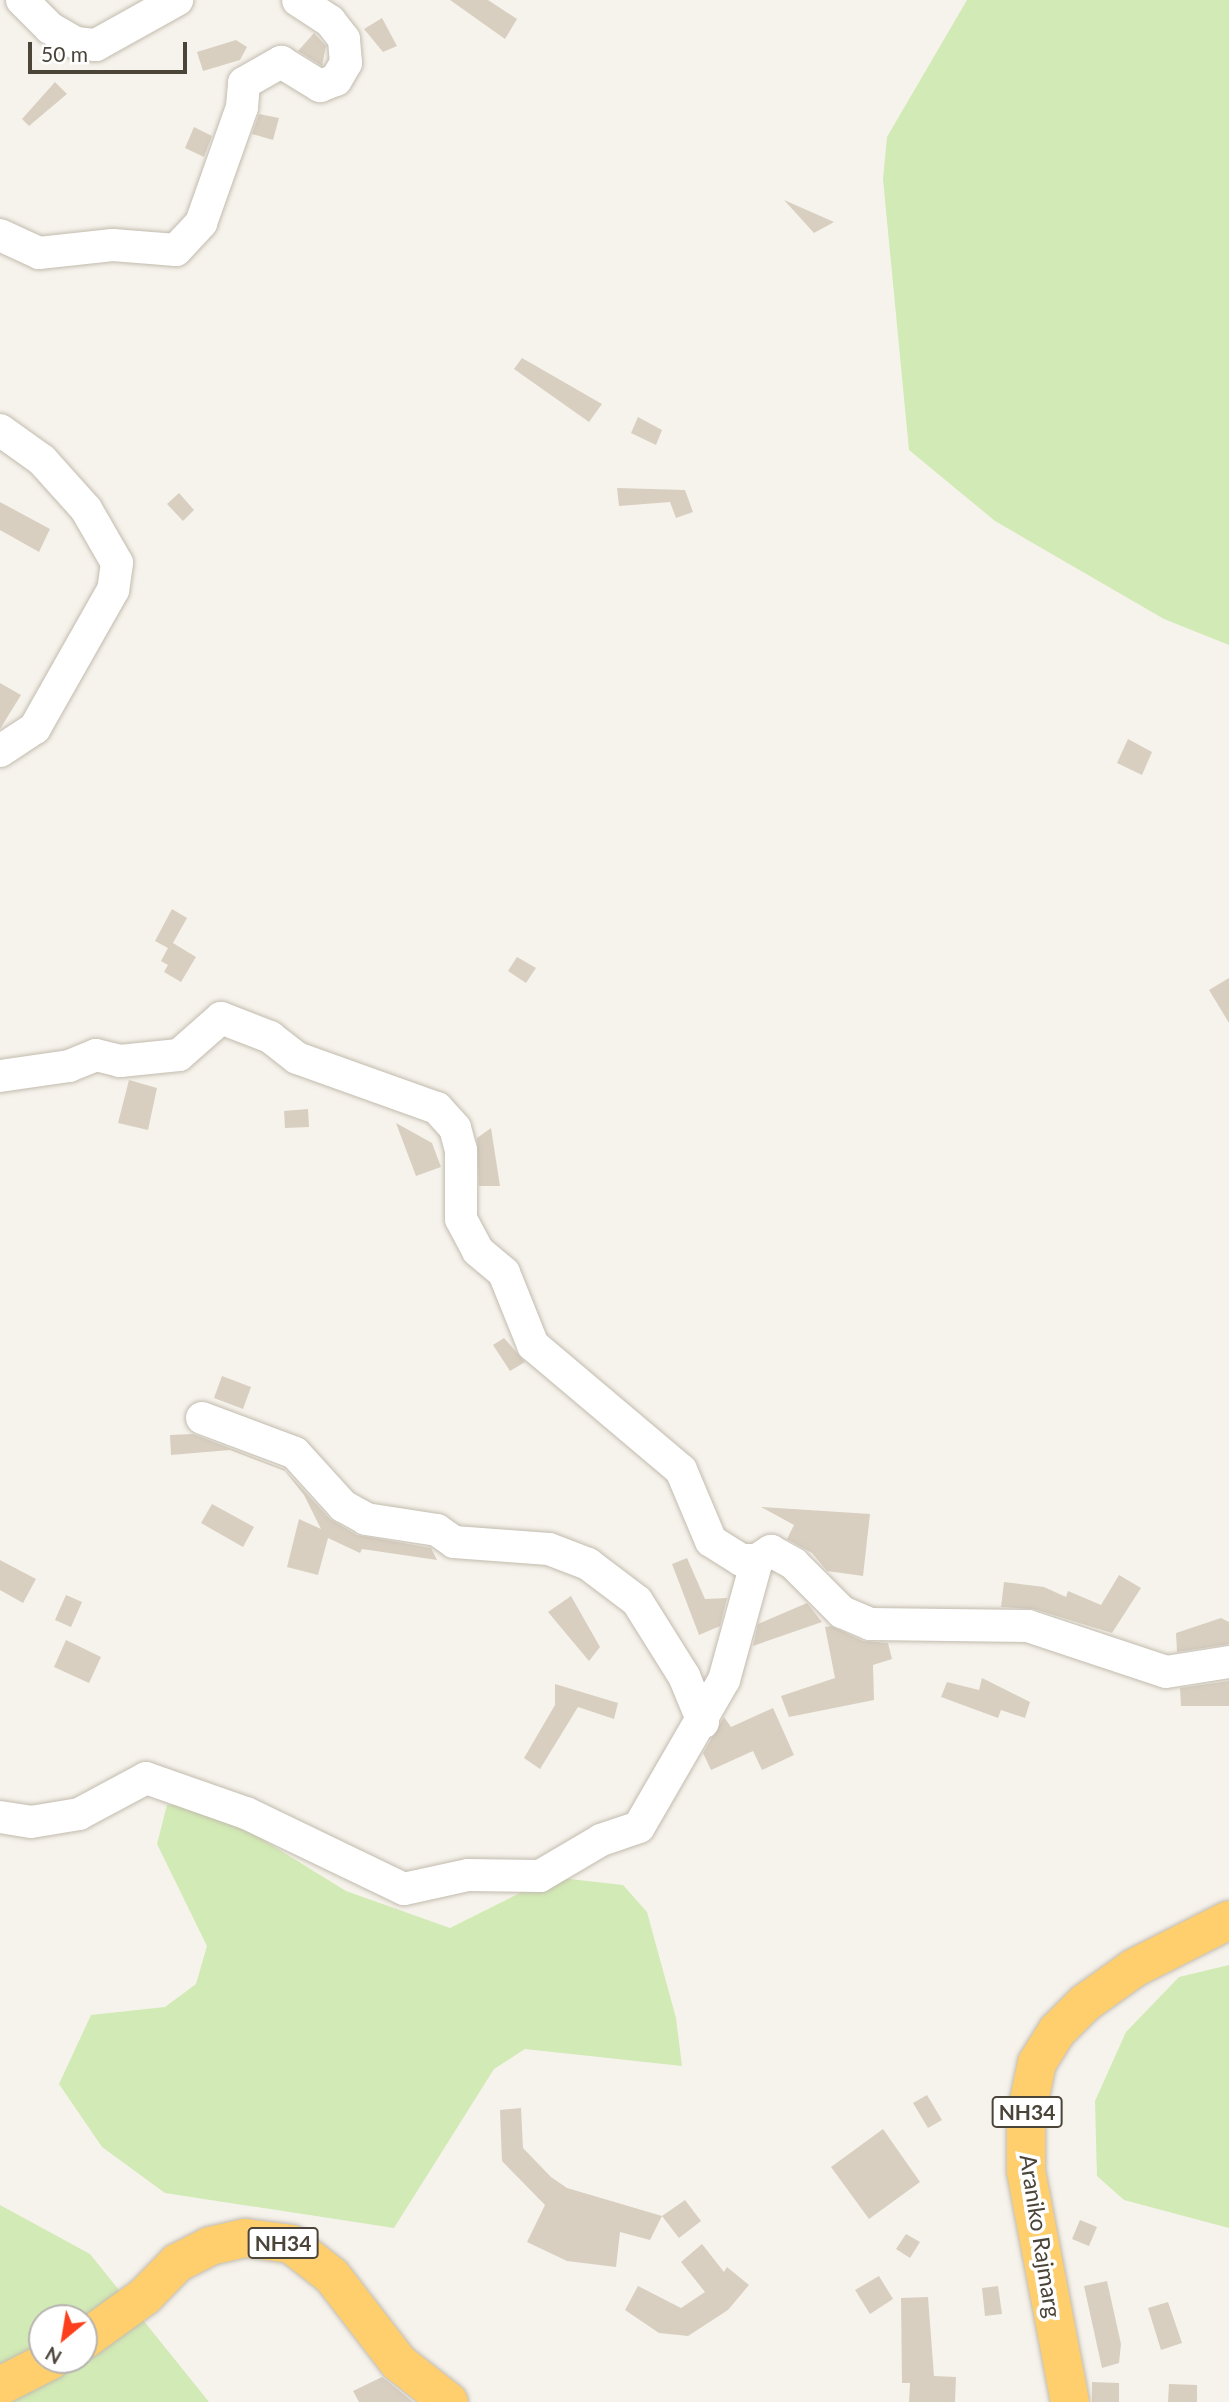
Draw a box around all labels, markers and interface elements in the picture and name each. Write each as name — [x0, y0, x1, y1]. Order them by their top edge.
scale bar — [32, 28, 191, 72]
text: 50 m — [41, 41, 88, 66]
road number: NH34 — [990, 2094, 1064, 2130]
street label: Araniko Rajmarg — [1014, 2152, 1068, 2320]
road number: NH34 — [246, 2226, 320, 2260]
north arrow — [28, 2304, 98, 2374]
text: N — [41, 2342, 65, 2370]

